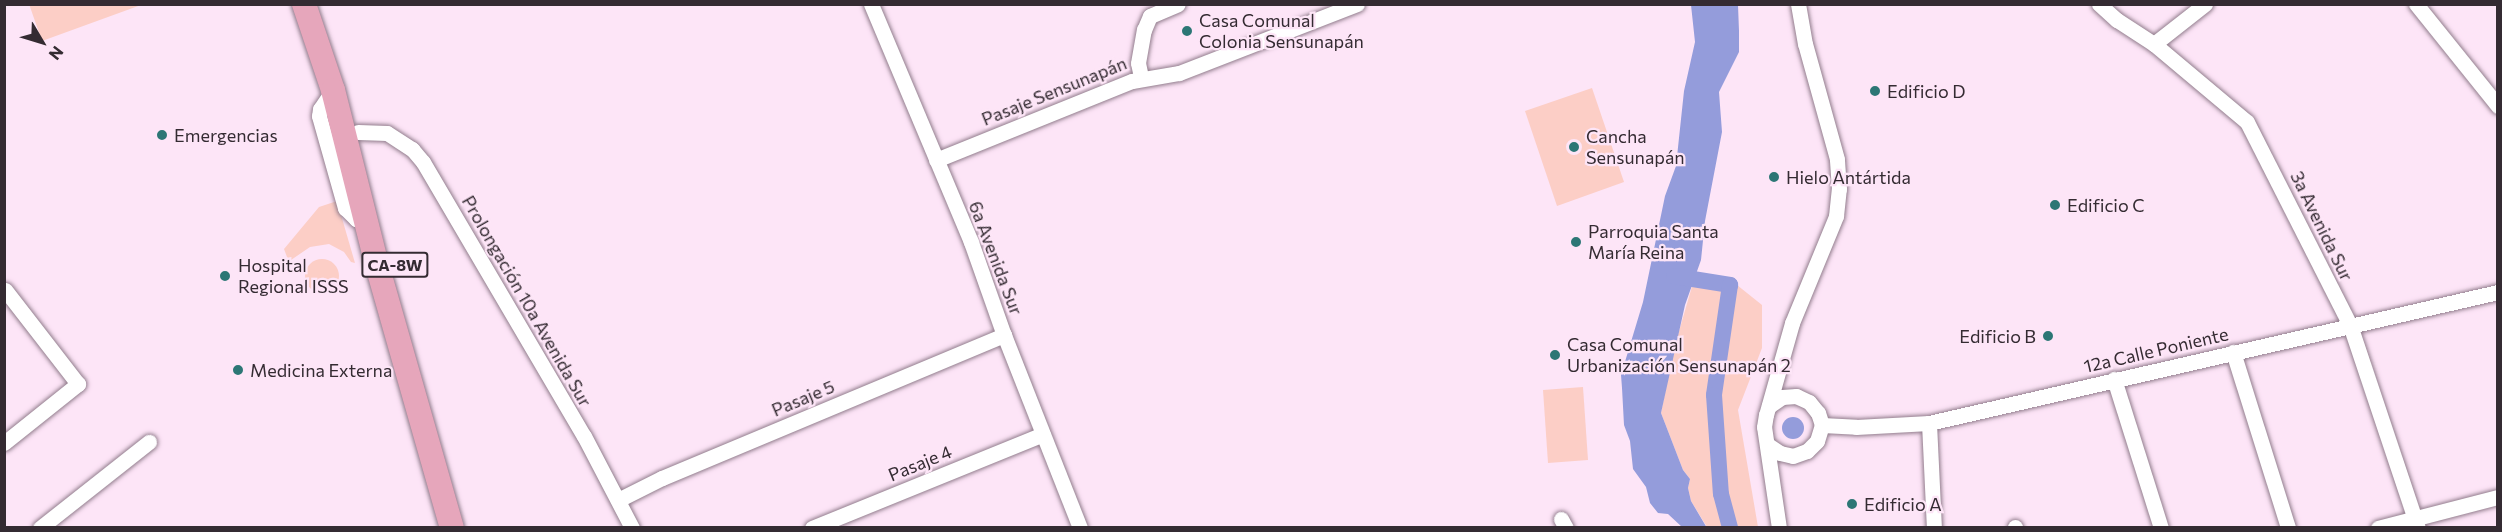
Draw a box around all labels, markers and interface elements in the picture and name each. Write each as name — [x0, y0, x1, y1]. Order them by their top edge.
place label: Casa Comunal Colonia Sensunapán — [1199, 10, 1364, 52]
north arrow — [12, 12, 72, 72]
marker: Casa Comunal Colonia Sensunapán — [1180, 24, 1194, 38]
text: N — [45, 43, 68, 64]
street label: Pasaje Sensunapán — [978, 52, 1130, 130]
place label: Edificio D — [1887, 80, 1965, 102]
marker: Edificio D — [1868, 84, 1882, 98]
place label: Emergencias — [174, 124, 278, 146]
place label: Cancha Sensunapán — [1586, 126, 1685, 168]
marker: Emergencias — [155, 128, 169, 142]
marker: Cancha Sensunapán — [1567, 140, 1581, 154]
place label: Hielo Antártida — [1786, 166, 1911, 188]
street label: 3a Avenida Sur — [2286, 168, 2358, 284]
marker: Hielo Antártida — [1767, 170, 1781, 184]
street label: Prolongación 10a Avenida Sur — [458, 192, 596, 410]
place label: Edificio C — [2067, 194, 2144, 216]
street label: 6a Avenida Sur — [964, 198, 1028, 318]
marker: Edificio C — [2048, 198, 2062, 212]
place label: Parroquia Santa María Reina — [1588, 221, 1719, 264]
marker: Parroquia Santa María Reina — [1569, 235, 1583, 249]
road number: CA-8W — [360, 252, 430, 278]
place label: Hospital Regional ISSS — [238, 255, 349, 298]
marker: Hospital Regional ISSS — [216, 267, 234, 285]
street label: 12a Calle Poniente — [2082, 323, 2230, 377]
place label: Edificio B — [1959, 325, 2036, 347]
marker: Edificio B — [2041, 329, 2055, 343]
place label: Casa Comunal Urbanización Sensunapán 2 — [1567, 334, 1791, 376]
marker: Casa Comunal Urbanización Sensunapán 2 — [1548, 348, 1562, 362]
place label: Medicina Externa — [250, 359, 392, 381]
marker: Medicina Externa — [231, 363, 245, 377]
street label: Pasaje 5 — [768, 375, 838, 421]
street label: Pasaje 4 — [885, 441, 955, 485]
place label: Edificio A — [1864, 493, 1942, 515]
marker: Edificio A — [1845, 497, 1859, 511]

